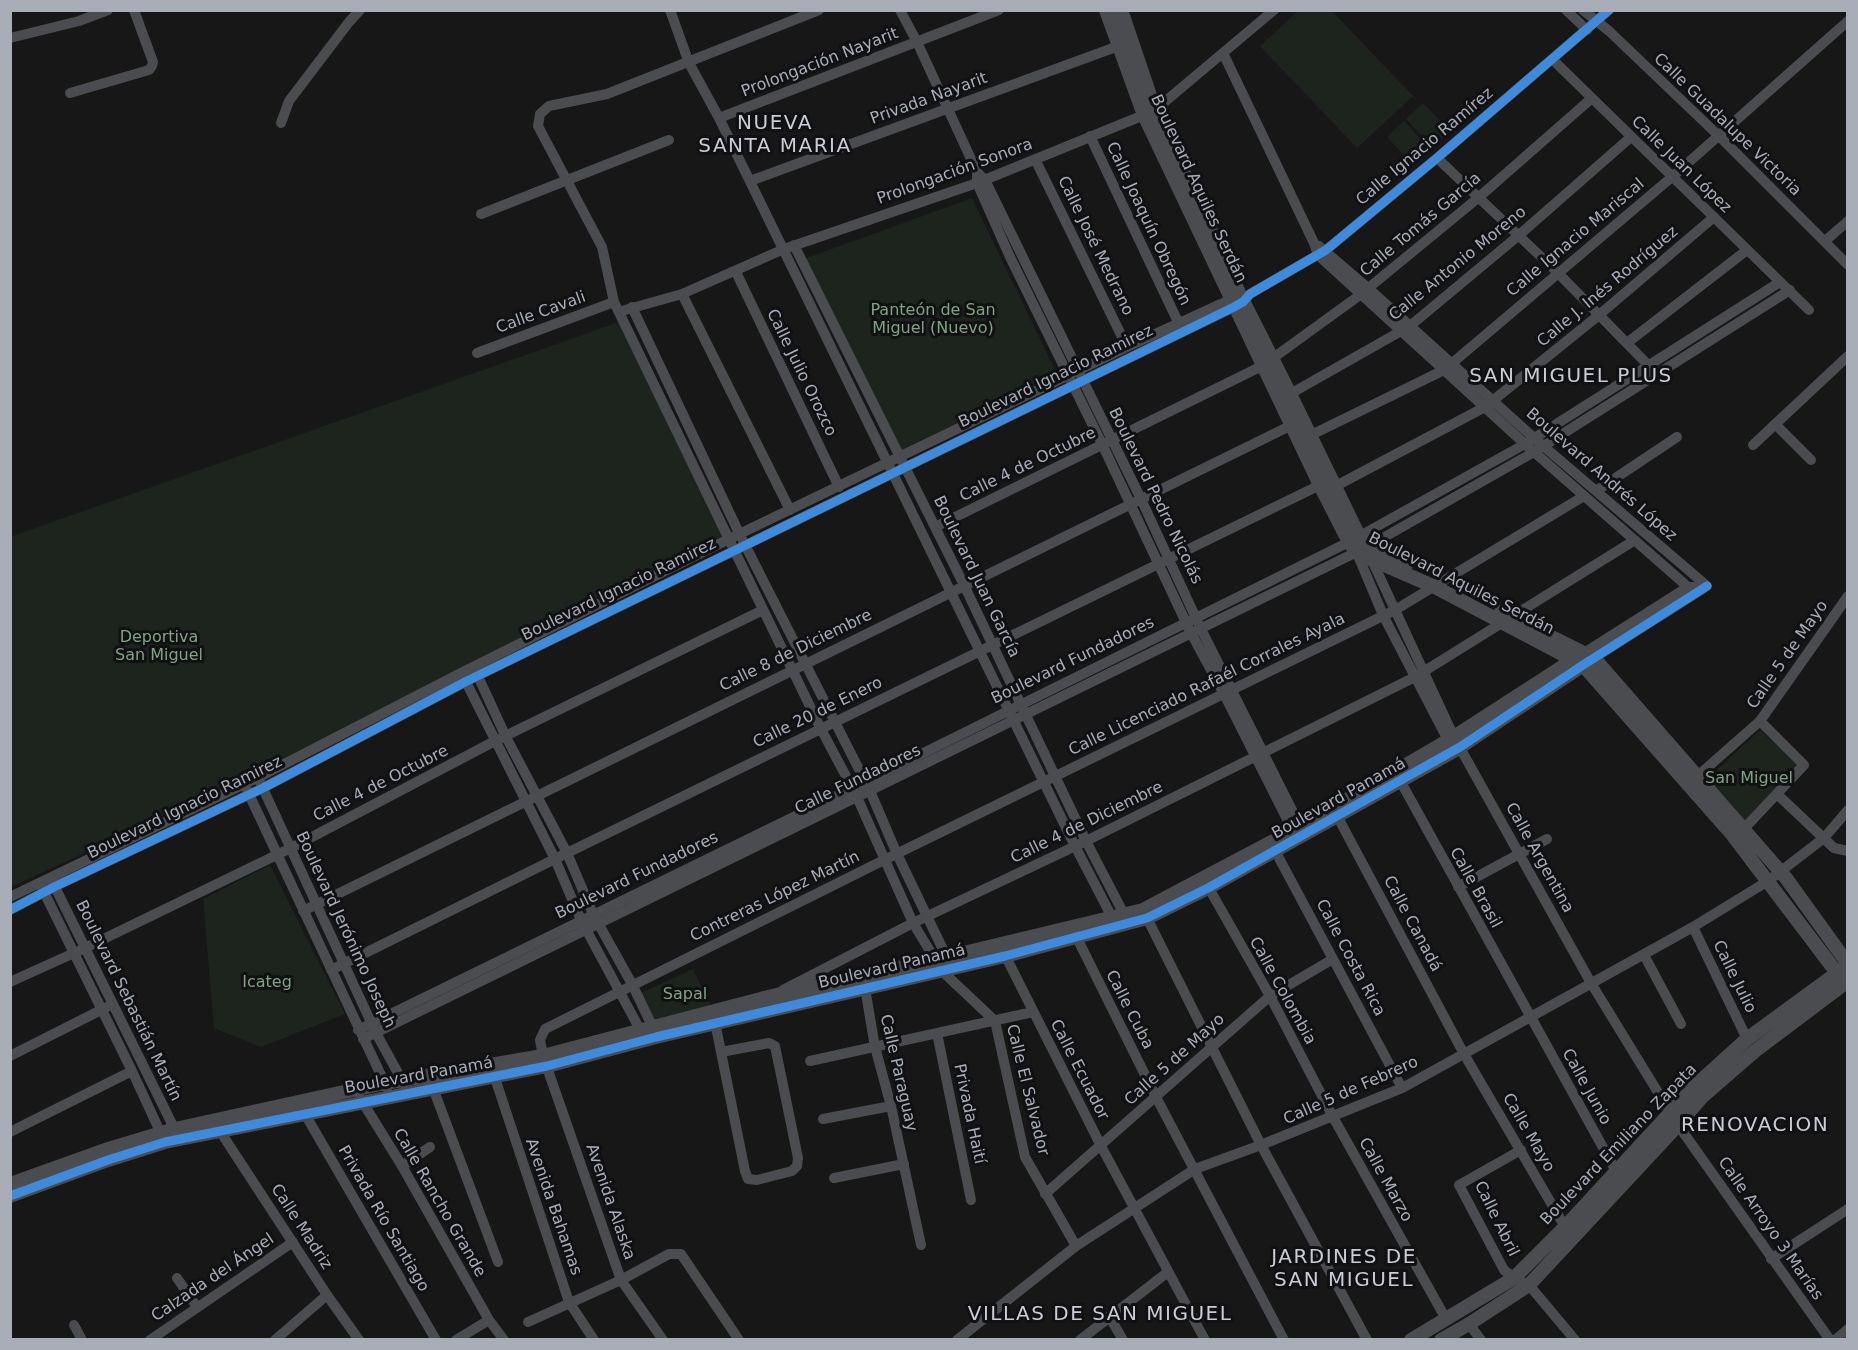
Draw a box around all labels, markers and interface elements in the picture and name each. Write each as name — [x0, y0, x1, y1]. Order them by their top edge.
street label: Prolongación Nayarit — [739, 24, 901, 102]
street label: Calle Guadalupe Victoria — [1649, 49, 1805, 201]
street label: Privada Nayarit — [868, 69, 990, 129]
street label: Calle Ignacio Ramírez — [1353, 84, 1497, 210]
street label: Boulevard Aquiles Serdán — [1146, 92, 1250, 286]
district label: NUEVA SANTA MARIA — [698, 112, 852, 159]
street label: Calle Juan López — [1627, 112, 1735, 218]
street label: Prolongación Sonora — [875, 135, 1035, 209]
street label: Calle Joaquín Obregón — [1102, 139, 1194, 309]
street label: Calle Tomás García — [1357, 169, 1485, 281]
street label: Calle José Medrano — [1053, 173, 1137, 319]
street label: Calle Ignacio Mariscal — [1503, 175, 1649, 301]
street label: Calle Antonio Moreno — [1386, 203, 1530, 325]
street label: Calle J. Inés Rodríguez — [1534, 223, 1682, 351]
street label: Calle Cavali — [494, 288, 588, 338]
park label: Panteón de San Miguel (Nuevo) — [870, 301, 996, 339]
street label: Calle Julio Orozco — [762, 306, 840, 440]
street label: Boulevard Ignacio Ramirez — [956, 321, 1156, 433]
district label: SAN MIGUEL PLUS — [1469, 365, 1673, 389]
street label: Boulevard Andrés López — [1522, 404, 1680, 546]
street label: Boulevard Pedro Nicolás — [1104, 405, 1206, 587]
street label: Calle 4 de Octubre — [957, 424, 1099, 506]
street label: Boulevard Juan García — [928, 493, 1024, 661]
street label: Boulevard Aquiles Serdán — [1365, 529, 1557, 639]
street label: Boulevard Ignacio Ramirez — [519, 534, 719, 646]
street label: Calle 5 de Mayo — [1743, 597, 1833, 713]
street label: Calle 8 de Diciembre — [717, 606, 875, 696]
street label: Calle Licenciado Rafaél Corrales Ayala — [1066, 609, 1348, 761]
street label: Boulevard Fundadores — [988, 613, 1158, 709]
park label: Deportiva San Miguel — [115, 628, 203, 666]
street label: Calle 20 de Enero — [750, 673, 886, 753]
street label: Calle Fundadores — [792, 741, 924, 819]
street label: Calle 4 de Octubre — [310, 742, 452, 826]
street label: Boulevard Ignacio Ramirez — [85, 752, 285, 864]
street label: Boulevard Panamá — [1269, 754, 1409, 844]
park label: San Miguel — [1705, 769, 1793, 789]
street label: Calle 4 de Diciembre — [1008, 778, 1166, 868]
street label: Calle Argentina — [1501, 800, 1577, 916]
street label: Boulevard Fundadores — [552, 828, 722, 924]
street label: Boulevard Jerónimo Joseph — [291, 829, 399, 1031]
street label: Calle Brasil — [1445, 844, 1505, 932]
street label: Contreras López Martín — [687, 848, 863, 946]
street label: Calle Canadá — [1379, 873, 1445, 975]
street label: Calle Costa Rica — [1311, 896, 1389, 1020]
street label: Boulevard Sebastián Martín — [71, 897, 185, 1105]
street label: Calle Colombia — [1245, 934, 1319, 1048]
street label: Calle Julio — [1708, 938, 1760, 1016]
street label: Boulevard Panamá — [817, 941, 967, 993]
street label: Calle Cuba — [1101, 967, 1157, 1053]
park label: Icateg — [242, 973, 292, 993]
park label: Sapal — [663, 985, 707, 1005]
street label: Calle 5 de Mayo — [1121, 1010, 1229, 1110]
street label: Calle Paraguay — [875, 1013, 921, 1133]
street label: Calle Ecuador — [1045, 1017, 1113, 1123]
street label: Calle El Salvador — [1001, 1022, 1053, 1158]
street label: Calle Junio — [1557, 1046, 1615, 1128]
street label: Calle 5 de Febrero — [1281, 1053, 1421, 1129]
street label: Boulevard Panamá — [343, 1054, 495, 1098]
street label: Boulevard Emiliano Zapata — [1537, 1060, 1701, 1230]
street label: Privada Haití — [949, 1062, 989, 1166]
street label: Calle Mayo — [1498, 1090, 1558, 1176]
district label: RENOVACION — [1681, 1114, 1829, 1138]
street label: Calle Rancho Grande — [389, 1125, 489, 1281]
street label: Calle Marzo — [1354, 1135, 1416, 1225]
street label: Avenida Bahamas — [521, 1136, 585, 1278]
street label: Privada Río Santiago — [333, 1142, 433, 1296]
street label: Avenida Alaska — [581, 1142, 639, 1262]
street label: Calle Arroyo 3 Marías — [1713, 1154, 1827, 1304]
street label: Calle Abril — [1470, 1178, 1522, 1260]
street label: Calle Madriz — [266, 1181, 336, 1273]
street label: Calzada del Ángel — [148, 1230, 278, 1326]
district label: JARDINES DE SAN MIGUEL — [1271, 1246, 1417, 1293]
district label: VILLAS DE SAN MIGUEL — [968, 1303, 1232, 1327]

